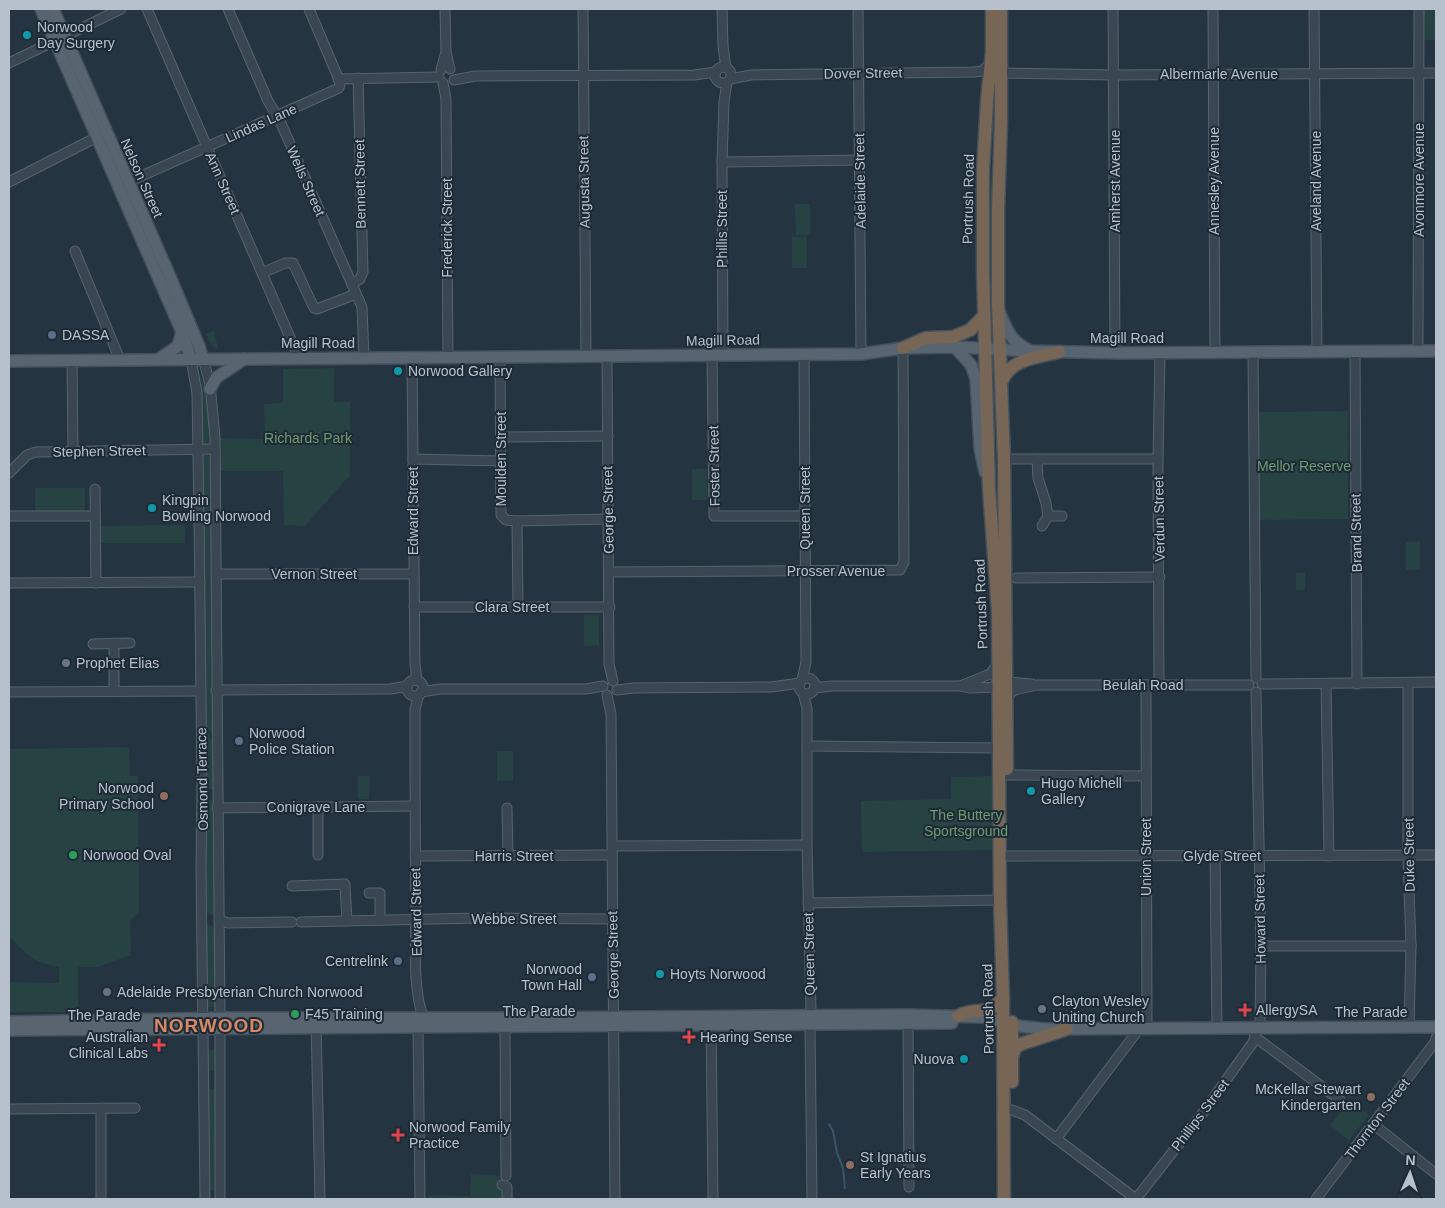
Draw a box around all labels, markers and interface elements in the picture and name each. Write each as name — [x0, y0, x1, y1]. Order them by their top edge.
place label: Norwood Day Surgery — [37, 19, 115, 51]
marker: Norwood Day Surgery — [21, 29, 33, 41]
street label: Dover Street — [824, 64, 903, 82]
street label: Albermarle Avenue — [1160, 66, 1278, 82]
street label: Lindas Lane — [223, 100, 299, 146]
street label: Avonmore Avenue — [1411, 123, 1427, 237]
street label: Annesley Avenue — [1206, 127, 1222, 235]
street label: Amherst Avenue — [1107, 130, 1123, 232]
street label: Aveland Avenue — [1308, 130, 1324, 231]
street label: Adelaide Street — [851, 133, 869, 229]
street label: Augusta Street — [575, 135, 593, 228]
street label: Nelson Street — [117, 136, 167, 220]
street label: Bennett Street — [351, 139, 369, 229]
street label: Wells Street — [283, 143, 329, 219]
street label: Ann Street — [202, 150, 244, 217]
street label: Portrush Road — [959, 154, 977, 244]
street label: Frederick Street — [439, 178, 455, 278]
street label: Phillis Street — [714, 190, 730, 268]
place label: DASSA — [62, 327, 110, 343]
marker: DASSA — [46, 329, 58, 341]
street label: Magill Road — [1090, 330, 1164, 346]
street label: Magill Road — [686, 331, 760, 349]
street label: Magill Road — [281, 335, 355, 351]
place label: Norwood Gallery — [408, 363, 512, 379]
marker: Norwood Gallery — [392, 365, 404, 377]
street label: Moulden Street — [493, 411, 509, 506]
street label: Foster Street — [705, 425, 723, 507]
park label: Richards Park — [264, 430, 353, 446]
street label: Stephen Street — [52, 442, 146, 460]
park label: Mellor Reserve — [1257, 458, 1351, 474]
street label: George Street — [599, 466, 617, 554]
street label: Queen Street — [797, 466, 813, 550]
street label: Edward Street — [405, 467, 421, 555]
street label: Verdun Street — [1150, 476, 1168, 562]
place label: Kingpin Bowling Norwood — [162, 492, 271, 524]
street label: Brand Street — [1347, 493, 1365, 572]
marker: Kingpin Bowling Norwood — [146, 502, 158, 514]
street label: Portrush Road — [971, 559, 991, 649]
street label: Prosser Avenue — [787, 563, 885, 579]
street label: Vernon Street — [271, 566, 357, 582]
street label: Clara Street — [475, 599, 549, 615]
place label: Prophet Elias — [76, 655, 159, 671]
marker: Prophet Elias — [60, 657, 72, 669]
street label: Beulah Road — [1103, 677, 1183, 693]
place label: Norwood Police Station — [249, 725, 335, 757]
street label: Osmond Terrace — [193, 727, 211, 831]
marker: Norwood Police Station — [233, 735, 245, 747]
place label: Hugo Michell Gallery — [1041, 775, 1122, 807]
place label: Norwood Primary School — [59, 780, 154, 812]
marker: Hugo Michell Gallery — [1025, 785, 1037, 797]
marker: Norwood Primary School — [158, 790, 170, 802]
street label: Conigrave Lane — [267, 799, 366, 815]
park label: The Buttery Sportsground — [924, 807, 1008, 839]
street label: Union Street — [1138, 818, 1154, 896]
street label: Duke Street — [1400, 818, 1418, 892]
place label: Norwood Oval — [83, 847, 172, 863]
street label: Harris Street — [475, 848, 553, 864]
street label: Glyde Street — [1183, 848, 1261, 864]
marker: Norwood Oval — [67, 849, 79, 861]
street label: Edward Street — [407, 867, 425, 956]
street label: Howard Street — [1251, 874, 1269, 964]
street label: Webbe Street — [471, 911, 557, 927]
street label: George Street — [604, 911, 622, 999]
street label: Queen Street — [800, 912, 818, 996]
place label: Centrelink — [325, 953, 389, 969]
marker: Centrelink — [392, 955, 404, 967]
place label: Norwood Town Hall — [521, 961, 582, 993]
street label: Portrush Road — [979, 964, 997, 1054]
place label: Hoyts Norwood — [670, 966, 766, 982]
marker: Hoyts Norwood — [654, 968, 666, 980]
marker: Norwood Town Hall — [586, 971, 598, 983]
place label: Adelaide Presbyterian Church Norwood — [117, 984, 363, 1000]
marker: Adelaide Presbyterian Church Norwood — [101, 986, 113, 998]
place label: Clayton Wesley Uniting Church — [1052, 993, 1149, 1025]
place label: AllergySA — [1256, 1002, 1318, 1018]
street label: The Parade — [502, 1003, 576, 1019]
marker: Clayton Wesley Uniting Church — [1036, 1003, 1048, 1015]
marker: AllergySA — [1238, 1003, 1252, 1017]
street label: The Parade — [1334, 1004, 1408, 1020]
place label: F45 Training — [305, 1006, 383, 1022]
street label: The Parade — [67, 1007, 141, 1023]
marker: F45 Training — [289, 1008, 301, 1020]
district label: NORWOOD — [154, 1015, 264, 1036]
place label: Australian Clinical Labs — [69, 1029, 148, 1061]
place label: Hearing Sense — [700, 1029, 793, 1045]
marker: Hearing Sense — [682, 1030, 696, 1044]
marker: Australian Clinical Labs — [152, 1038, 166, 1052]
place label: Nuova — [914, 1051, 954, 1067]
marker: Nuova — [958, 1053, 970, 1065]
street label: Thornton Street — [1341, 1075, 1413, 1163]
street label: Phillips Street — [1168, 1076, 1232, 1154]
place label: McKellar Stewart Kindergarten — [1255, 1081, 1361, 1113]
marker: McKellar Stewart Kindergarten — [1365, 1091, 1377, 1103]
place label: Norwood Family Practice — [409, 1119, 510, 1151]
marker: Norwood Family Practice — [391, 1128, 405, 1142]
north arrow — [1385, 1148, 1435, 1198]
place label: St Ignatius Early Years — [860, 1149, 931, 1181]
text: N — [1405, 1152, 1416, 1168]
marker: St Ignatius Early Years — [844, 1159, 856, 1171]

